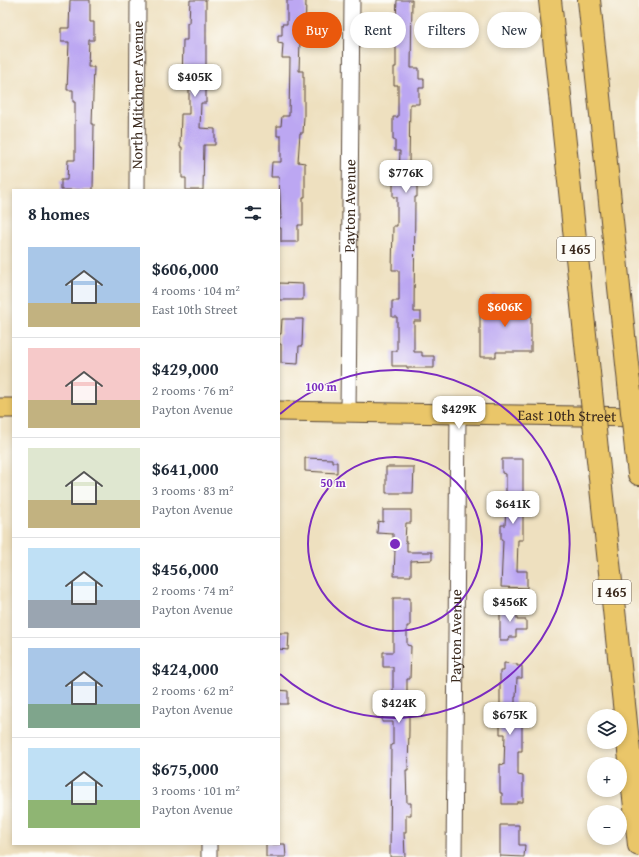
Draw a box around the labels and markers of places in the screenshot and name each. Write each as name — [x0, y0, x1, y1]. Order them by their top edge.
pin: $405K — [167, 64, 223, 98]
pin: $776K — [378, 160, 434, 194]
pin: $606K — [477, 294, 533, 328]
pin: $429K — [431, 396, 487, 430]
pin: $641K — [485, 491, 541, 525]
centre of rings — [388, 537, 402, 551]
pin: $456K — [482, 589, 538, 623]
pin: $424K — [371, 690, 427, 724]
pin: $675K — [482, 702, 538, 736]

